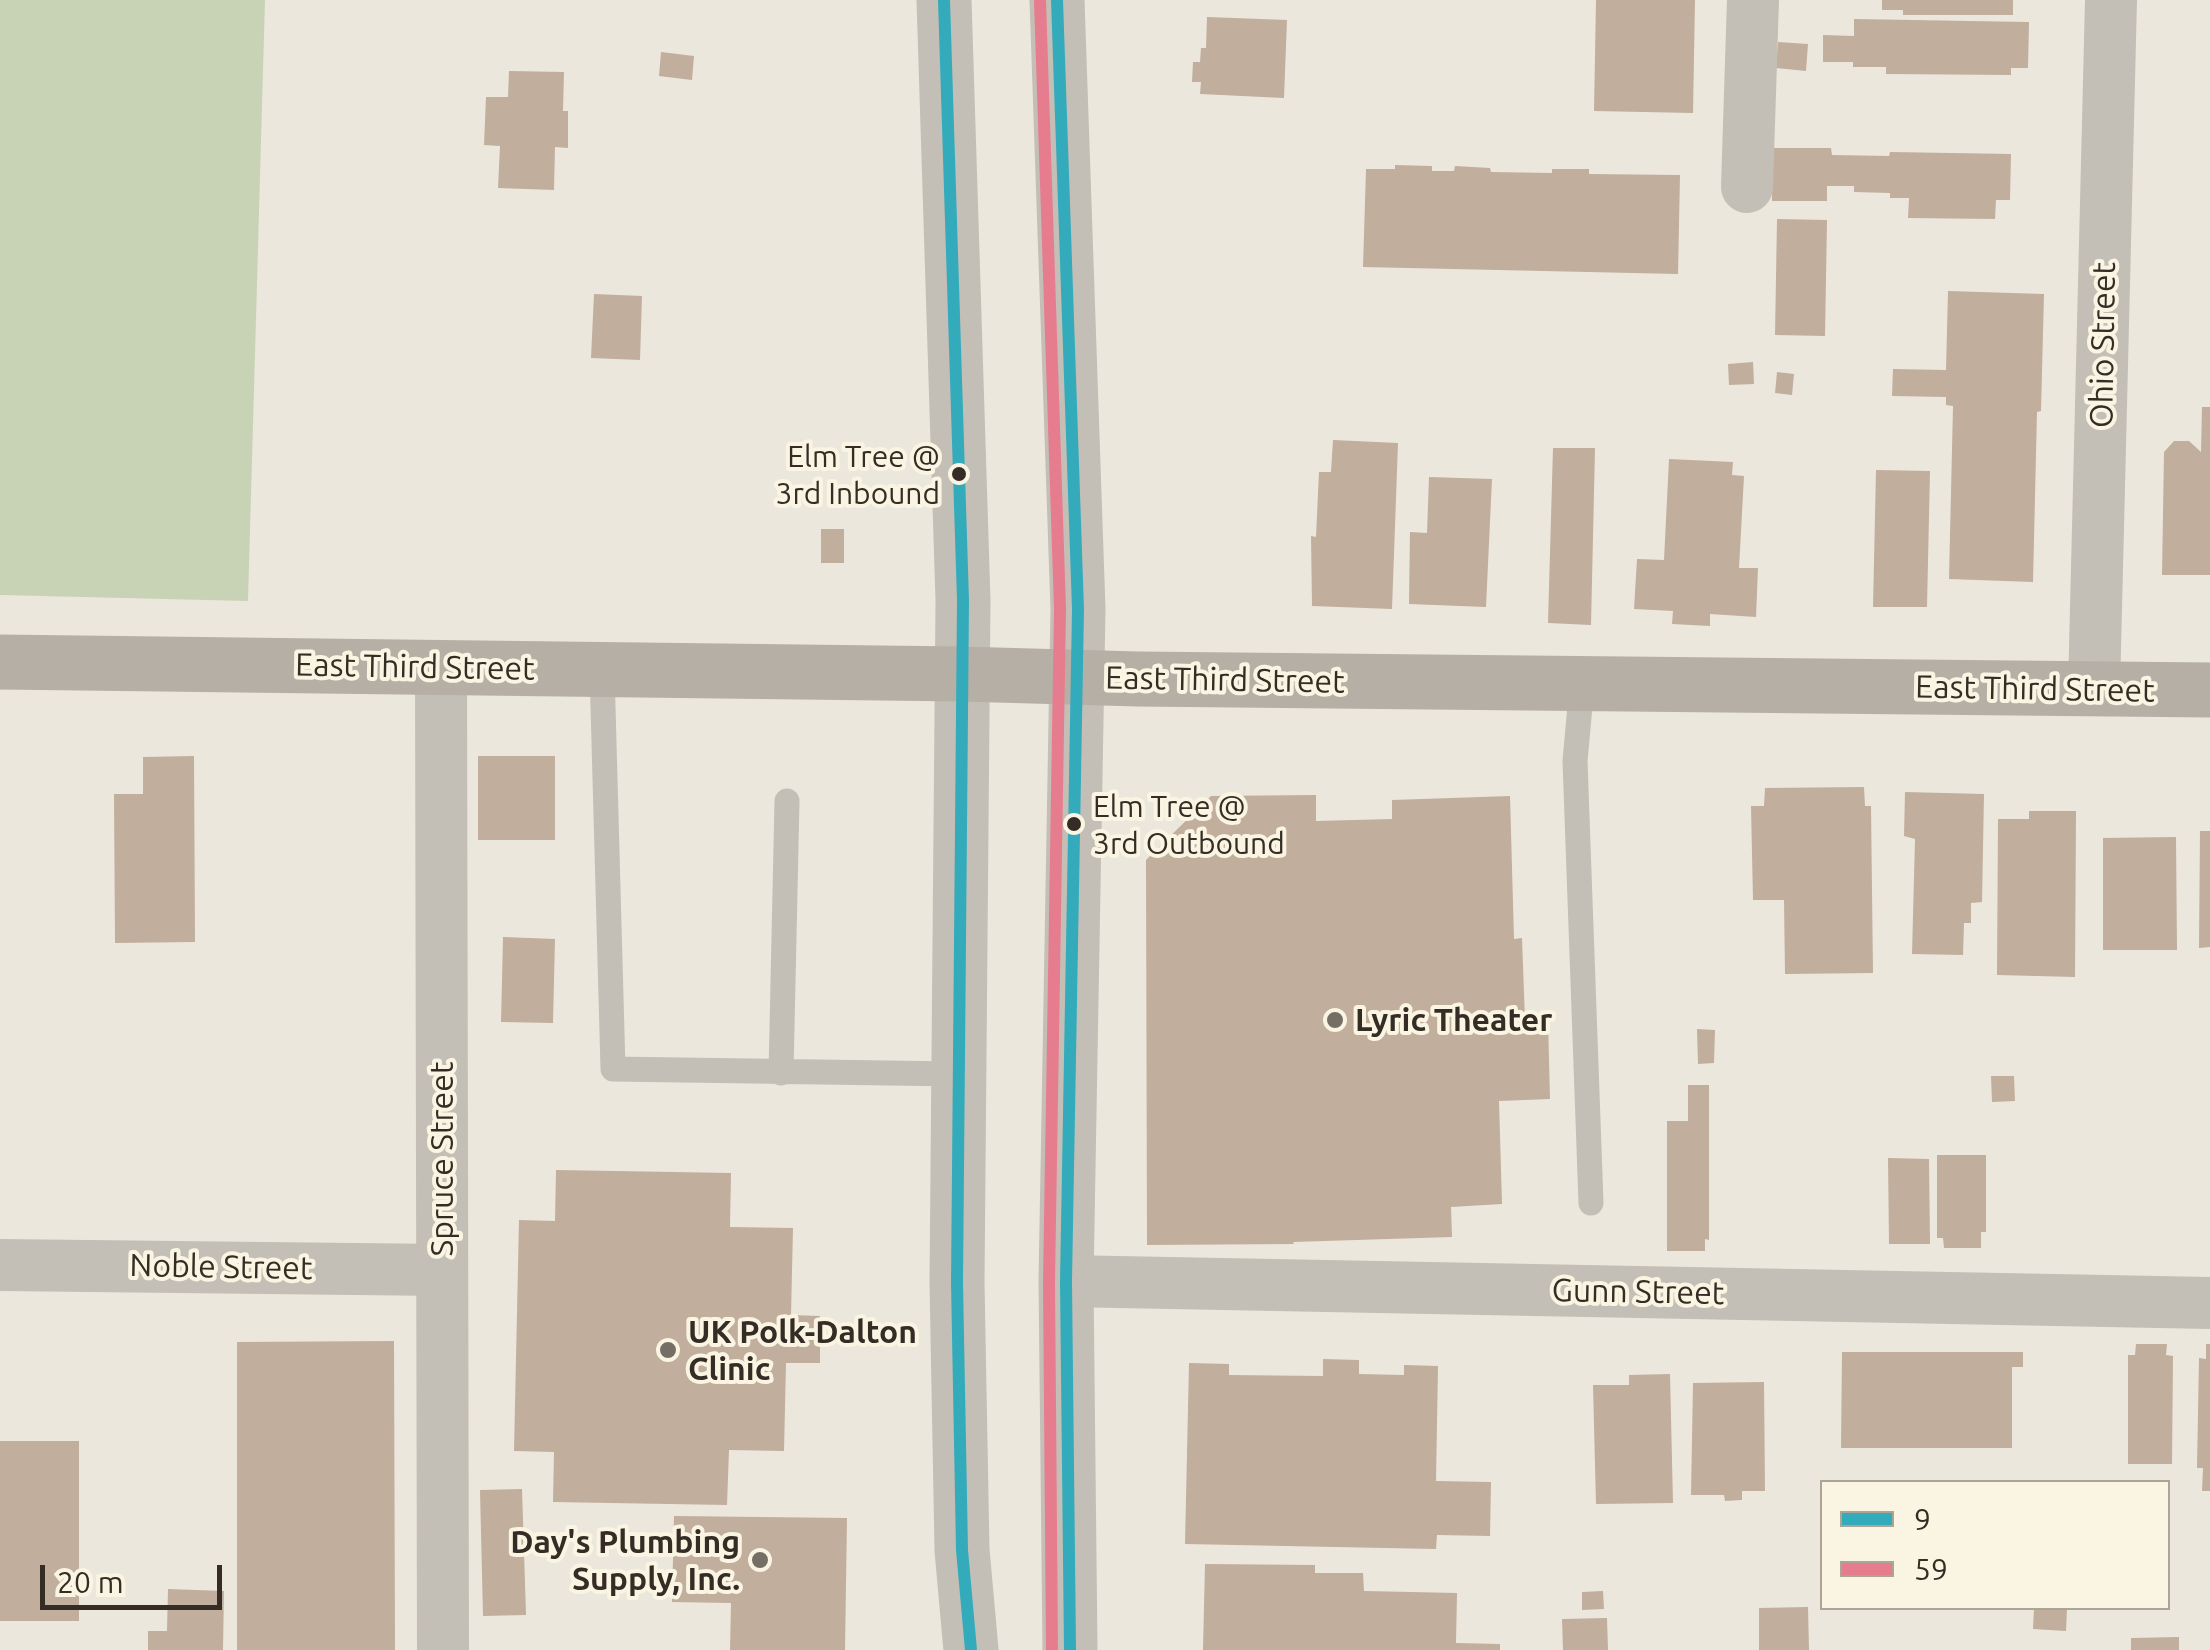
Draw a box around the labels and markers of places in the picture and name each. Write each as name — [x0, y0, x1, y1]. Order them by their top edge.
place label: Elm Tree @ 3rd Inbound — [776, 439, 940, 510]
marker: Elm Tree @ 3rd Inbound — [949, 464, 969, 484]
place label: Elm Tree @ 3rd Outbound — [1093, 789, 1285, 860]
marker: Elm Tree @ 3rd Outbound — [1064, 814, 1084, 834]
place label: Lyric Theater — [1355, 1001, 1552, 1039]
marker: Lyric Theater — [1324, 1009, 1346, 1031]
place label: UK Polk-Dalton Clinic — [688, 1313, 917, 1388]
marker: UK Polk-Dalton Clinic — [657, 1339, 679, 1361]
place label: Day's Plumbing Supply, Inc. — [510, 1523, 740, 1598]
marker: Day's Plumbing Supply, Inc. — [749, 1549, 771, 1571]

